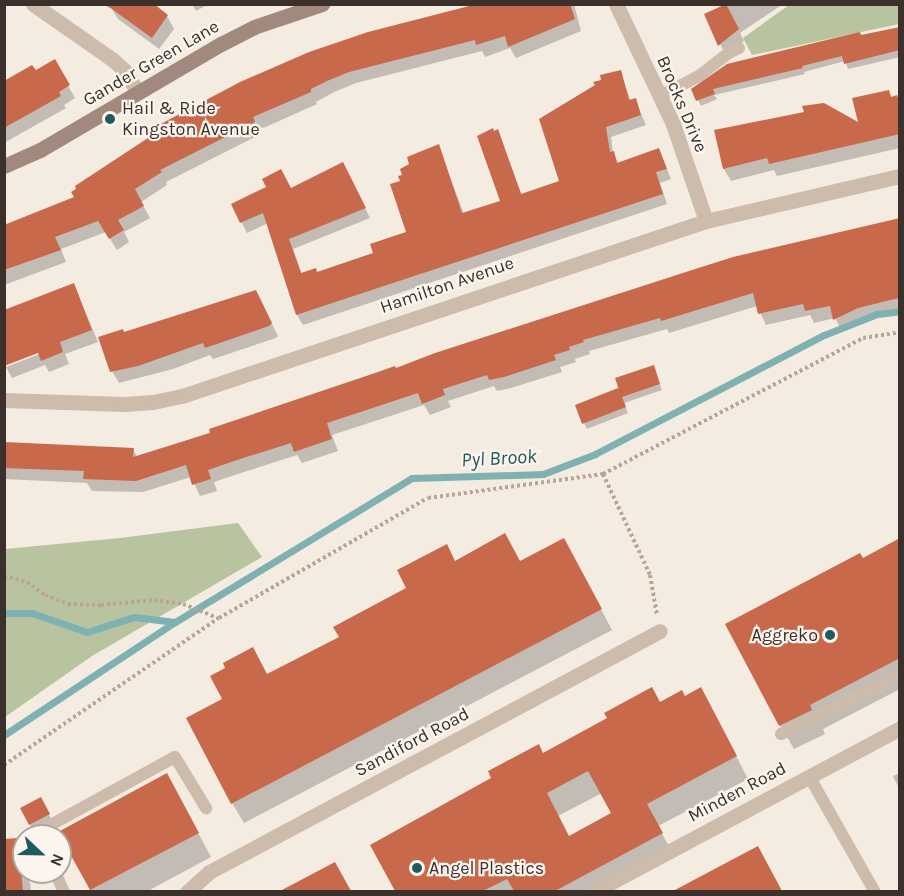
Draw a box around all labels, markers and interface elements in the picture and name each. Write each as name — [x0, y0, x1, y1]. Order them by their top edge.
street label: Gander Green Lane — [79, 15, 223, 111]
street label: Brocks Drive — [652, 52, 712, 156]
place label: Hail & Ride Kingston Avenue — [122, 98, 260, 140]
marker: Hail & Ride Kingston Avenue — [103, 112, 117, 126]
street label: Hamilton Avenue — [377, 252, 517, 318]
water label: Pyl Brook — [460, 444, 538, 472]
place label: Aggreko — [752, 624, 818, 646]
marker: Aggreko — [823, 628, 837, 642]
street label: Sandiford Road — [351, 703, 473, 781]
street label: Minden Road — [684, 757, 790, 827]
north arrow — [12, 824, 72, 884]
text: N — [46, 851, 68, 869]
place label: Angel Plastics — [429, 857, 544, 879]
marker: Angel Plastics — [410, 861, 424, 875]

